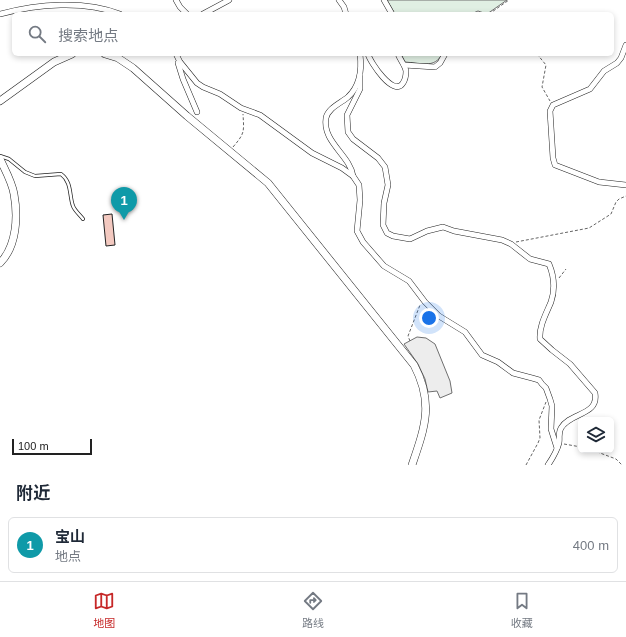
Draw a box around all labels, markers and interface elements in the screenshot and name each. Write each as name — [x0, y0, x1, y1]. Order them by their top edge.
search box — [12, 12, 614, 56]
icon: search — [26, 23, 48, 45]
text: 搜索地点 — [58, 27, 118, 44]
pin: 1 — [111, 187, 137, 220]
your location — [419, 308, 439, 328]
map controls — [578, 417, 614, 453]
button: layers — [578, 417, 614, 453]
scale bar — [12, 437, 92, 456]
text: 100 m — [18, 440, 49, 452]
text: 附近 — [16, 484, 50, 503]
text: 宝山 — [55, 528, 85, 545]
text: 1 — [26, 538, 34, 553]
text: 400 m — [573, 538, 609, 553]
text: 地点 — [55, 549, 81, 564]
tab: 地图 — [93, 590, 115, 630]
tab: 路线 — [302, 590, 324, 630]
tab: 收藏 — [511, 590, 533, 630]

